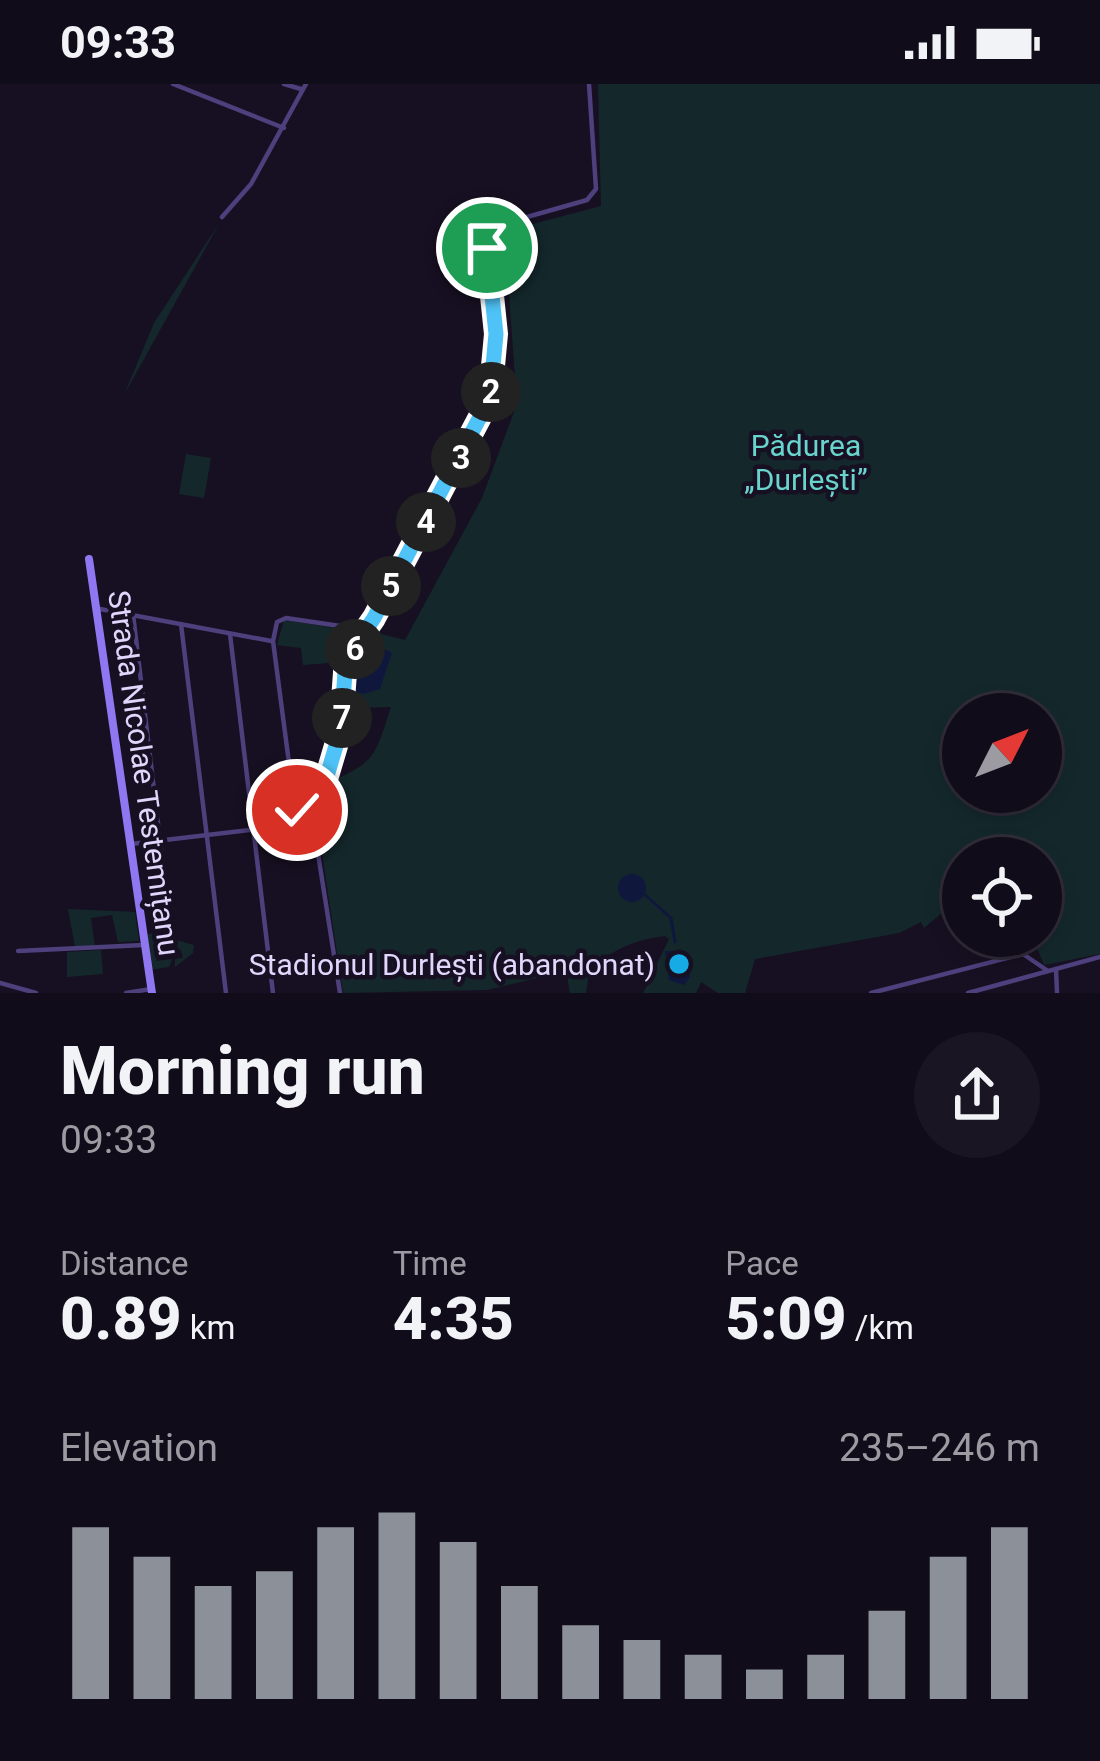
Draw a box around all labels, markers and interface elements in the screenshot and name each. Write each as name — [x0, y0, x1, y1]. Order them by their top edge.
text: 09:33 — [60, 16, 176, 69]
pin — [436, 197, 538, 299]
icon: arrive — [454, 215, 520, 281]
pin: 2 — [461, 362, 521, 422]
text: 2 — [482, 372, 500, 411]
pin: 3 — [431, 428, 491, 488]
park label: Pădurea „Durlești” — [744, 428, 868, 498]
text: 3 — [452, 438, 470, 477]
pin: 4 — [396, 492, 456, 552]
text: 4 — [417, 502, 435, 541]
pin: 5 — [361, 556, 421, 616]
text: 5 — [382, 566, 400, 605]
street label: Strada Nicolae Testemițanu — [100, 588, 187, 958]
pin: 6 — [325, 619, 385, 679]
text: 6 — [346, 629, 364, 668]
pin: 7 — [312, 688, 372, 748]
north arrow — [942, 693, 1062, 813]
map controls — [942, 693, 1062, 957]
text: 7 — [333, 698, 351, 737]
pin — [246, 759, 348, 861]
icon: check — [264, 777, 330, 843]
button: locate — [942, 837, 1062, 957]
place label: Stadionul Durlești (abandonat) — [249, 947, 655, 983]
marker: Stadionul Durlești (abandonat) — [666, 951, 692, 977]
button: share — [914, 1032, 1040, 1158]
text: Morning run — [60, 1033, 425, 1110]
text: 09:33 — [60, 1117, 157, 1163]
text: Distance — [60, 1244, 188, 1283]
text: Time — [393, 1244, 467, 1283]
text: Pace — [725, 1244, 799, 1283]
text: 0.89 — [60, 1283, 182, 1354]
text: 4:35 — [393, 1283, 514, 1354]
text: 5:09 — [725, 1283, 847, 1354]
text: km — [182, 1308, 235, 1347]
text: /km — [847, 1308, 914, 1347]
text: Elevation — [60, 1425, 218, 1471]
text: 235–246 m — [839, 1425, 1040, 1471]

